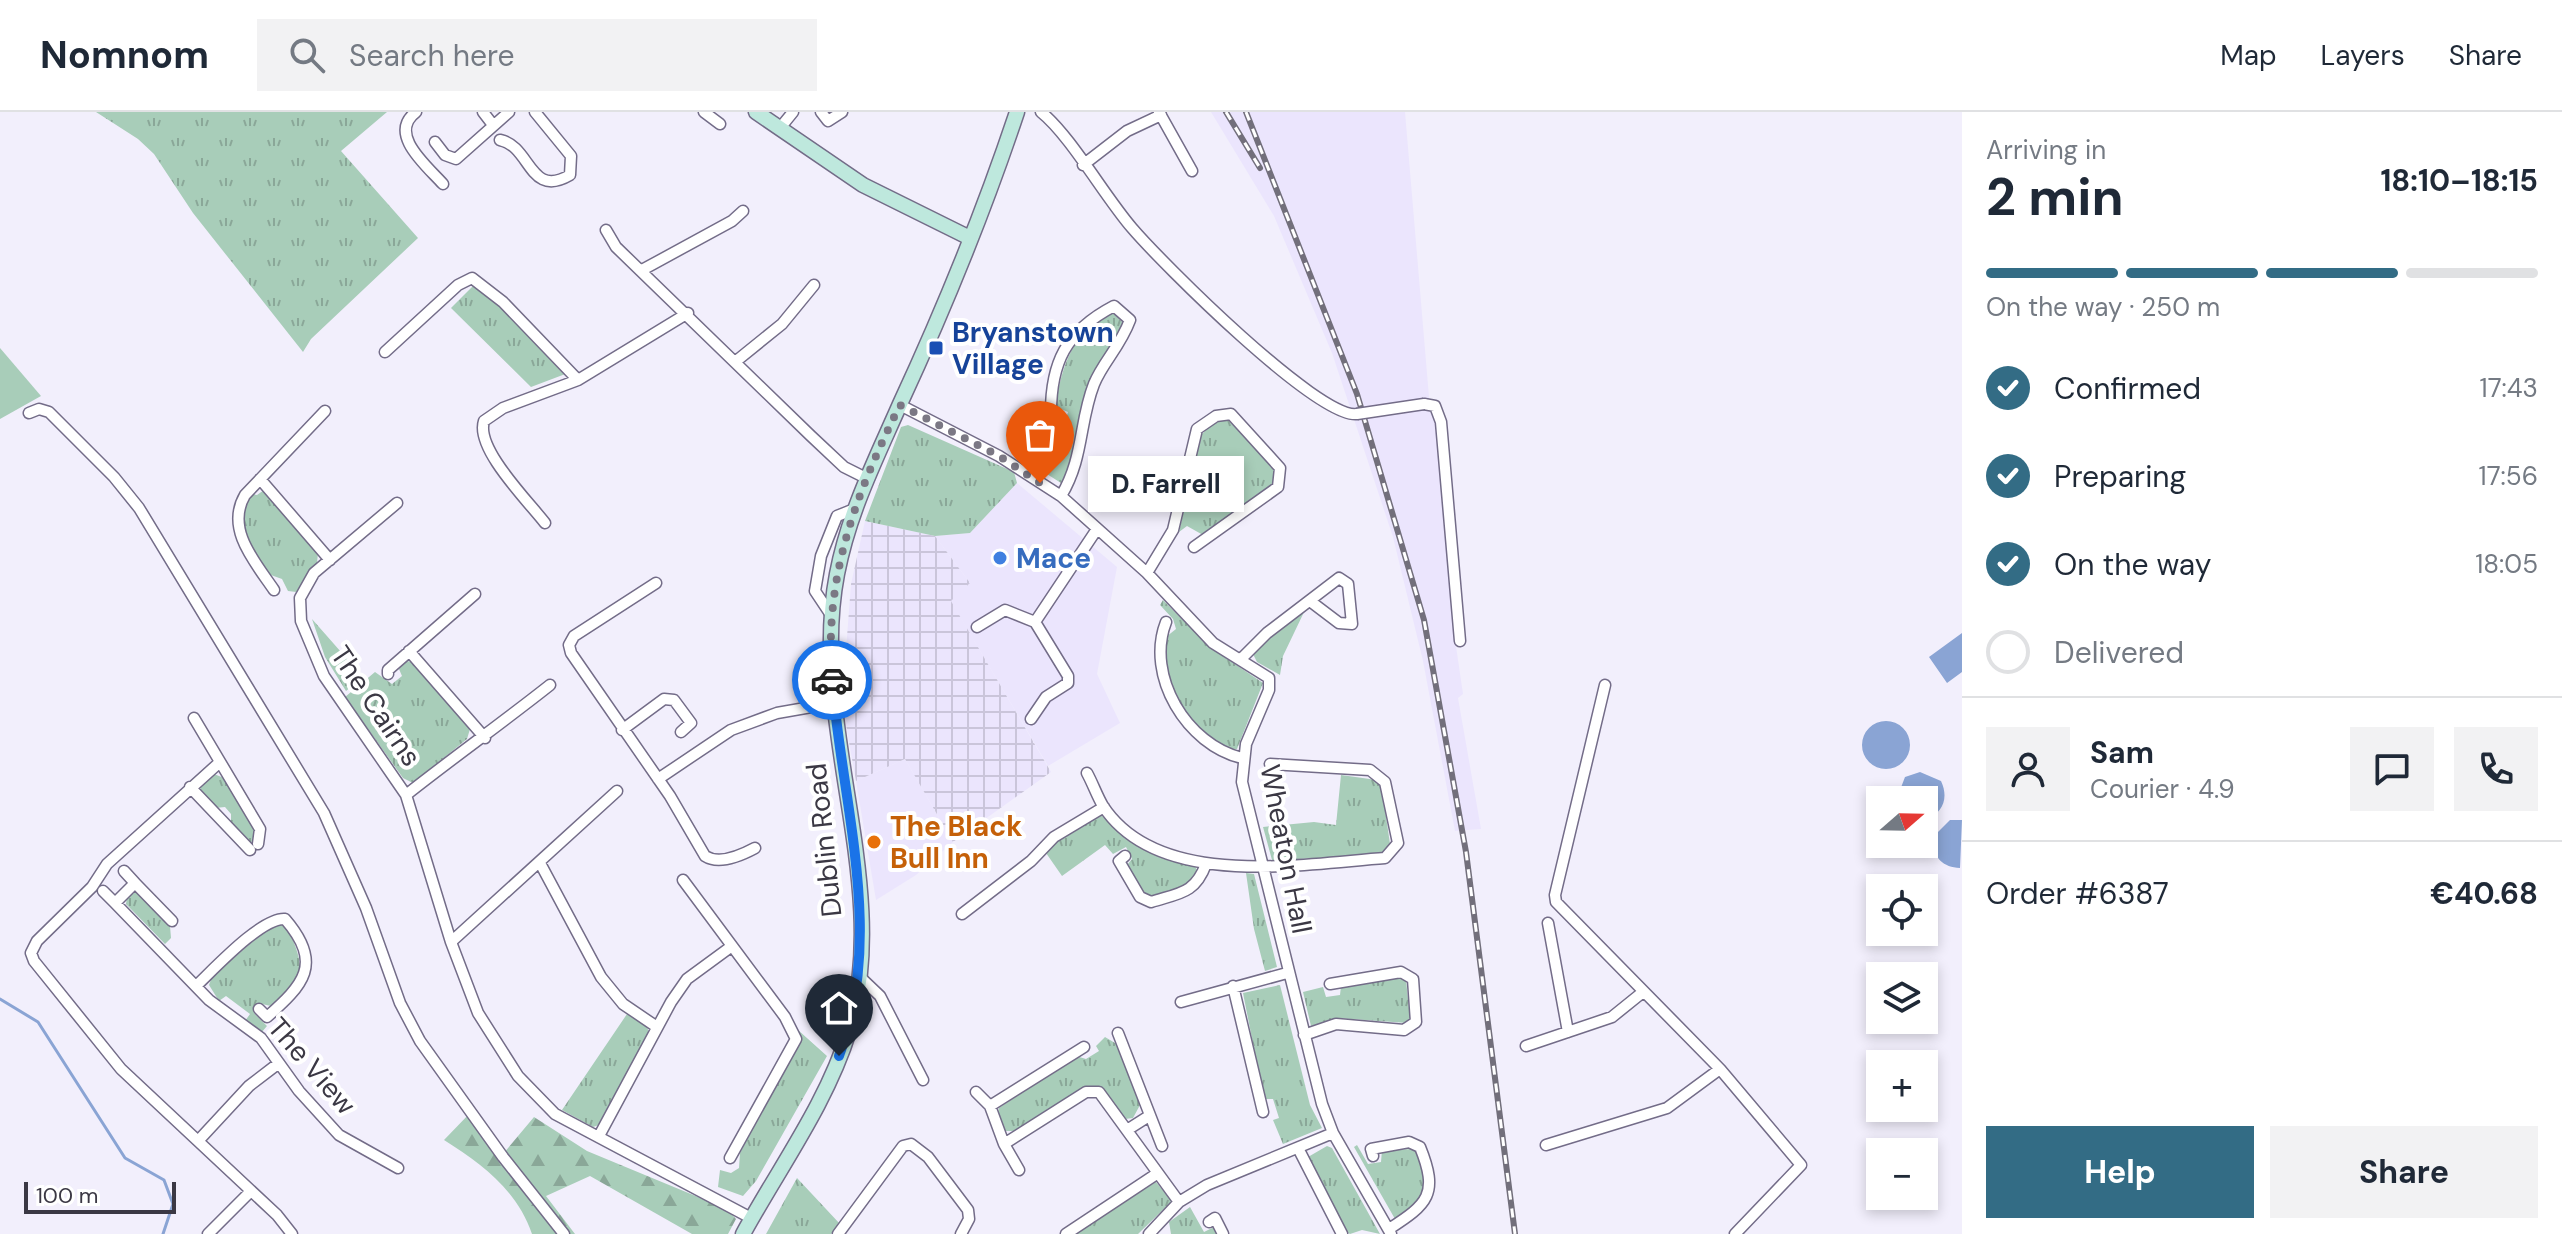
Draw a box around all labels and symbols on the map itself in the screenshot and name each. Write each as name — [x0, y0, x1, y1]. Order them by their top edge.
place label: Bryanstown Village — [952, 314, 1114, 383]
marker: Bryanstown Village — [927, 339, 945, 357]
pin — [1006, 401, 1074, 483]
callout: D. Farrell — [1088, 455, 1244, 511]
place label: Mace — [1016, 540, 1091, 577]
marker: Mace — [991, 549, 1009, 567]
street label: The Cairns — [322, 639, 430, 773]
courier — [792, 640, 872, 720]
street label: Dublin Road — [798, 761, 850, 919]
street label: Wheaton Hall — [1251, 761, 1321, 937]
north arrow — [1866, 786, 1938, 858]
place label: The Black Bull Inn — [890, 808, 1022, 877]
marker: The Black Bull Inn — [865, 833, 883, 851]
pin — [805, 974, 873, 1056]
street label: The View — [260, 1010, 364, 1122]
scale bar — [24, 1178, 176, 1214]

